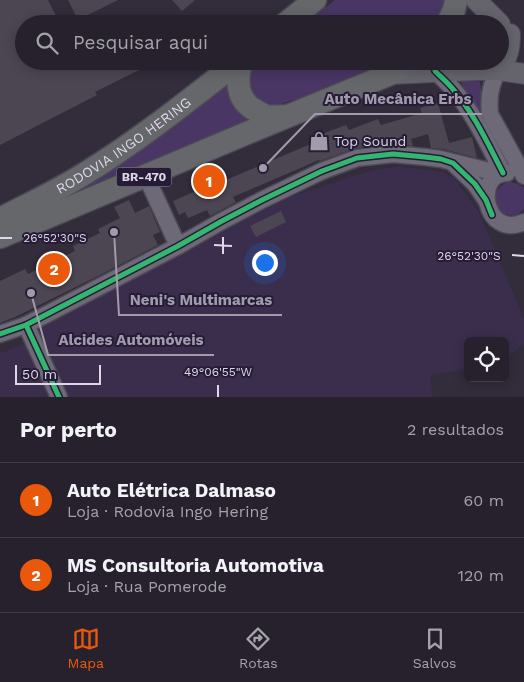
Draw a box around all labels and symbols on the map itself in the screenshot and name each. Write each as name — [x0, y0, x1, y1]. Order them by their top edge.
callout: Auto Mecânica Erbs — [315, 84, 482, 114]
text: Auto Mecânica Erbs — [324, 90, 472, 108]
street label: RODOVIA INGO HERING — [53, 94, 194, 197]
shop icon: Top Sound — [308, 130, 330, 152]
place label: Top Sound — [334, 133, 406, 149]
pin: 1 — [193, 162, 225, 200]
road number: BR-470 — [116, 168, 172, 186]
text: 26°52'30"S — [23, 231, 87, 245]
text: 26°52'30"S — [437, 249, 501, 263]
pin: 2 — [38, 250, 70, 288]
your location — [252, 250, 278, 276]
callout: Neni's Multimarcas — [119, 285, 282, 315]
text: Neni's Multimarcas — [130, 291, 272, 309]
callout: Alcides Automóveis — [48, 325, 214, 355]
text: Alcides Automóveis — [58, 331, 204, 349]
scale bar — [15, 362, 101, 385]
text: 49°06'55"W — [184, 365, 253, 379]

